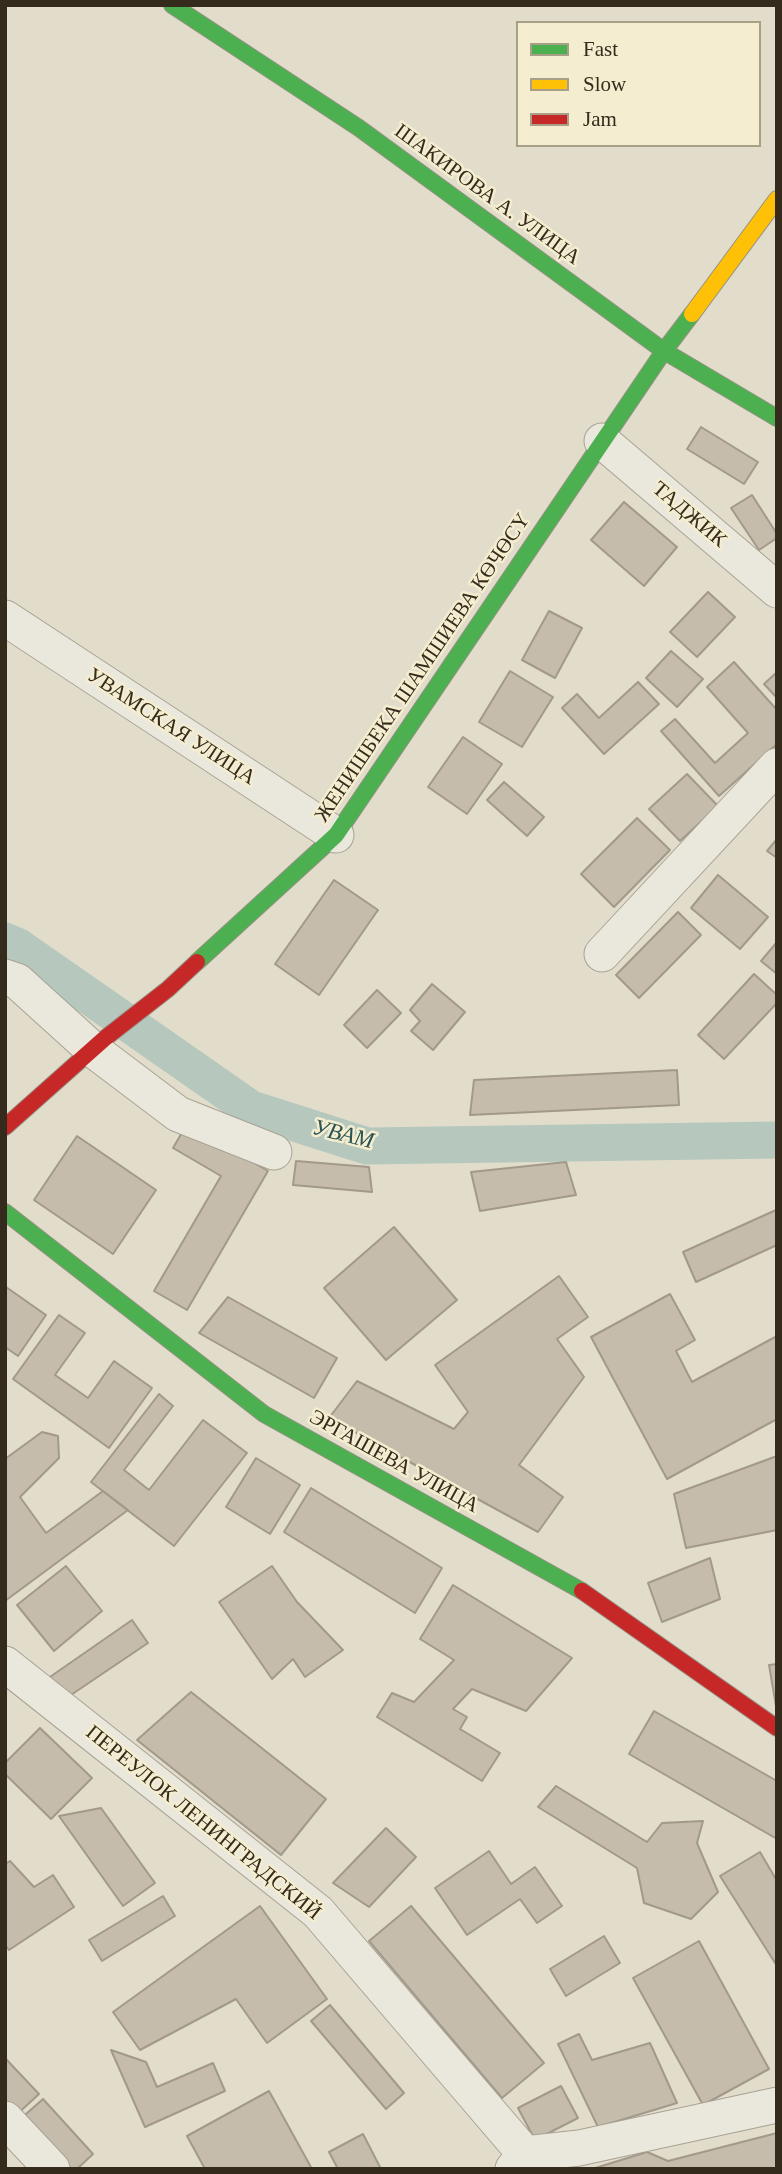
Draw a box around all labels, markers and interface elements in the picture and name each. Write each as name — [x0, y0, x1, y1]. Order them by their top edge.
legend — [516, 21, 761, 147]
text: Fast — [583, 37, 618, 61]
text: Slow — [583, 72, 626, 96]
text: Jam — [583, 107, 617, 131]
street label: ШАКИРОВА А. УЛИЦА — [389, 119, 585, 271]
street label: ТАДЖИК — [647, 477, 731, 553]
street label: ЖЕНИШБЕКА ШАМШИЕВА КӨЧӨСҮ — [310, 509, 536, 827]
street label: УВАМСКАЯ УЛИЦА — [82, 663, 260, 791]
water label: УВАМ — [310, 1114, 376, 1156]
street label: ЭРГАШЕВА УЛИЦА — [305, 1405, 483, 1519]
street label: ПЕРЕУЛОК ЛЕНИНГРАДСКИЙ — [80, 1720, 326, 1926]

